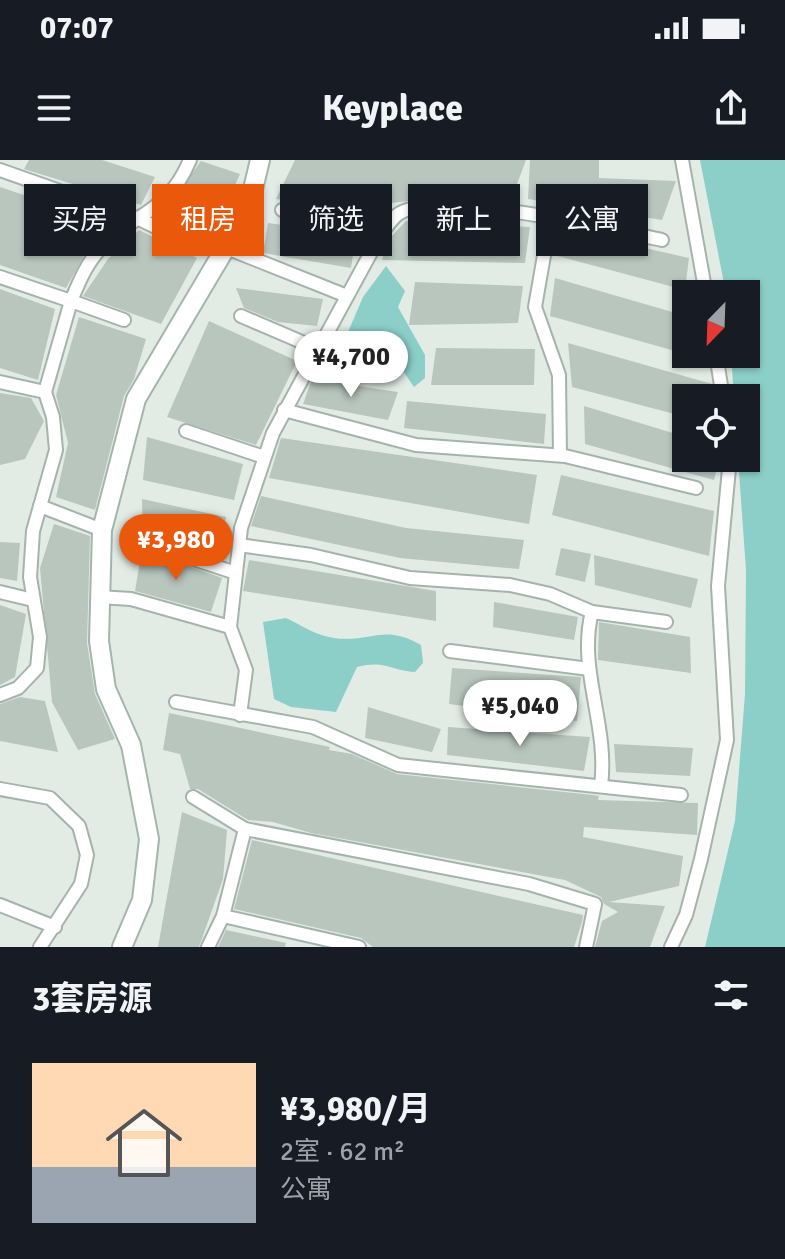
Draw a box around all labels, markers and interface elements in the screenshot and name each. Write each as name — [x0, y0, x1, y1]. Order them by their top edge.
text: 07:07 — [40, 10, 114, 47]
icon: menu — [32, 86, 76, 130]
text: Keyplace — [322, 86, 463, 131]
icon: share — [709, 86, 753, 130]
chip: 买房 — [24, 184, 136, 256]
chip: 租房 — [152, 184, 264, 256]
chip: 筛选 — [280, 184, 392, 256]
chip: 新上 — [408, 184, 520, 256]
chip: 公寓 — [536, 184, 648, 256]
north arrow — [672, 280, 760, 368]
map controls — [672, 280, 760, 472]
pin: ¥4,700 — [286, 331, 416, 399]
text: ¥4,700 — [312, 341, 390, 373]
button: locate — [672, 384, 760, 472]
pin: ¥3,980 — [111, 514, 241, 582]
text: ¥3,980 — [137, 524, 215, 556]
pin: ¥5,040 — [455, 680, 585, 748]
text: ¥5,040 — [481, 690, 559, 722]
icon: filters — [709, 973, 753, 1017]
text: 3套房源 — [32, 978, 152, 1020]
text: ¥3,980/月 — [280, 1088, 431, 1130]
icon: home — [96, 1095, 192, 1191]
text: 2室 · 62 m² — [280, 1136, 405, 1168]
text: 公寓 — [280, 1174, 332, 1206]

